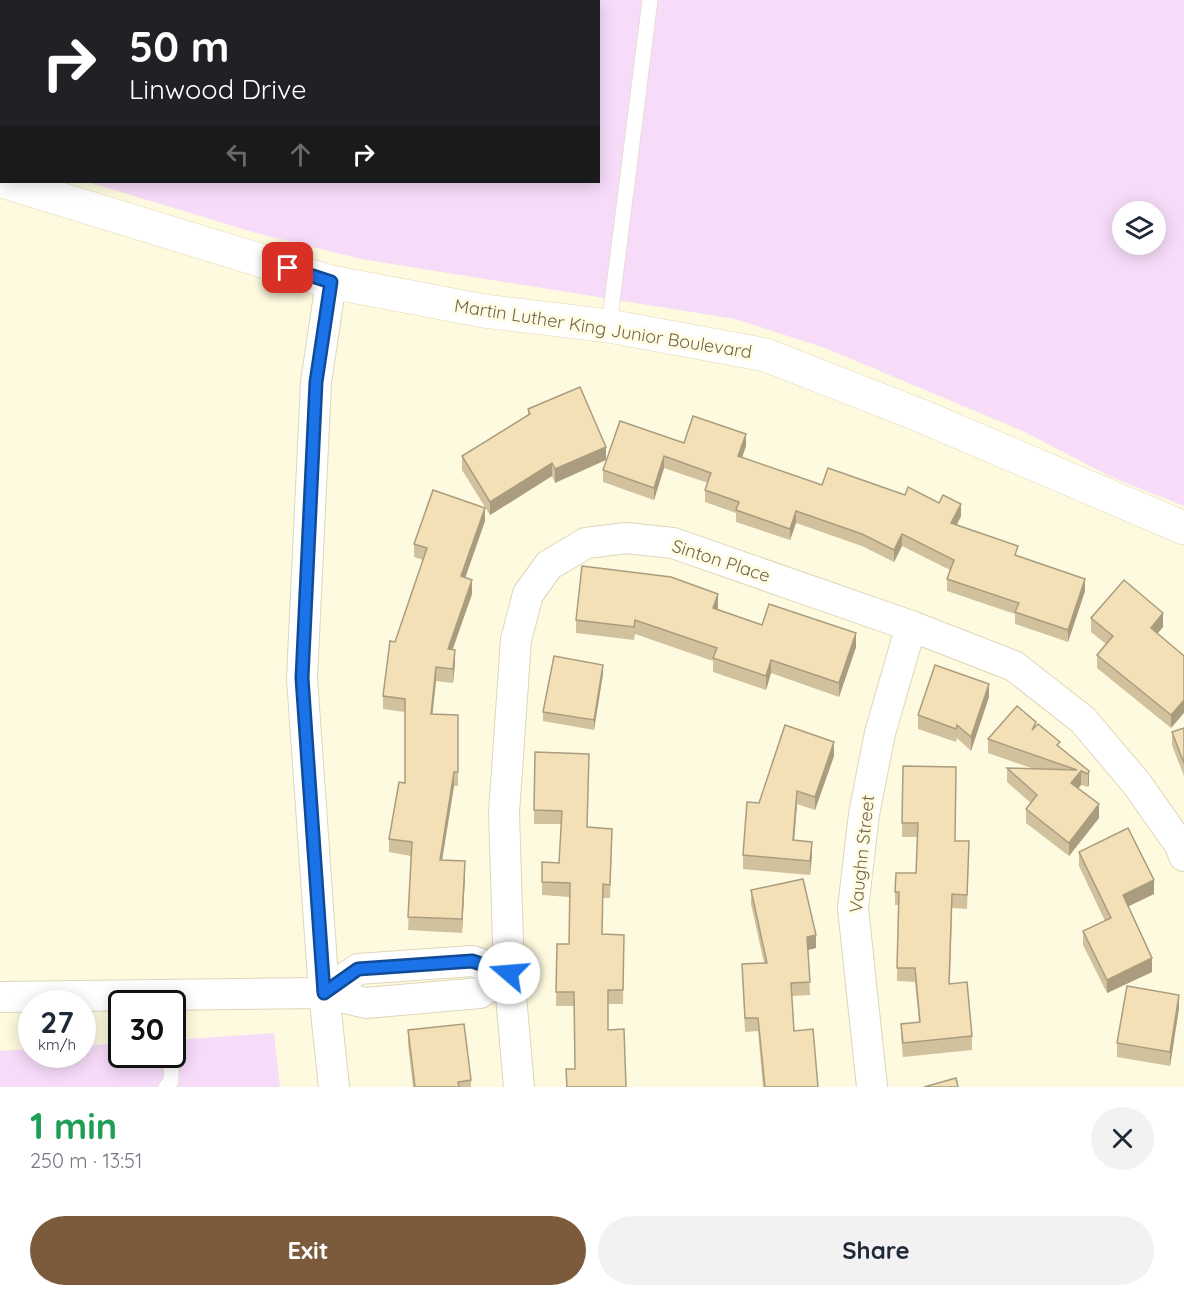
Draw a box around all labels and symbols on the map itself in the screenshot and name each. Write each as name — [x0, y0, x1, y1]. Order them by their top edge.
pin — [262, 242, 313, 293]
street label: Martin Luther King Junior Boulevard — [453, 294, 753, 363]
street label: Sinton Place — [669, 534, 773, 587]
street label: Vaughn Street — [844, 794, 879, 914]
position arrow — [477, 941, 541, 1005]
speed limit sign: 30 — [108, 990, 186, 1068]

